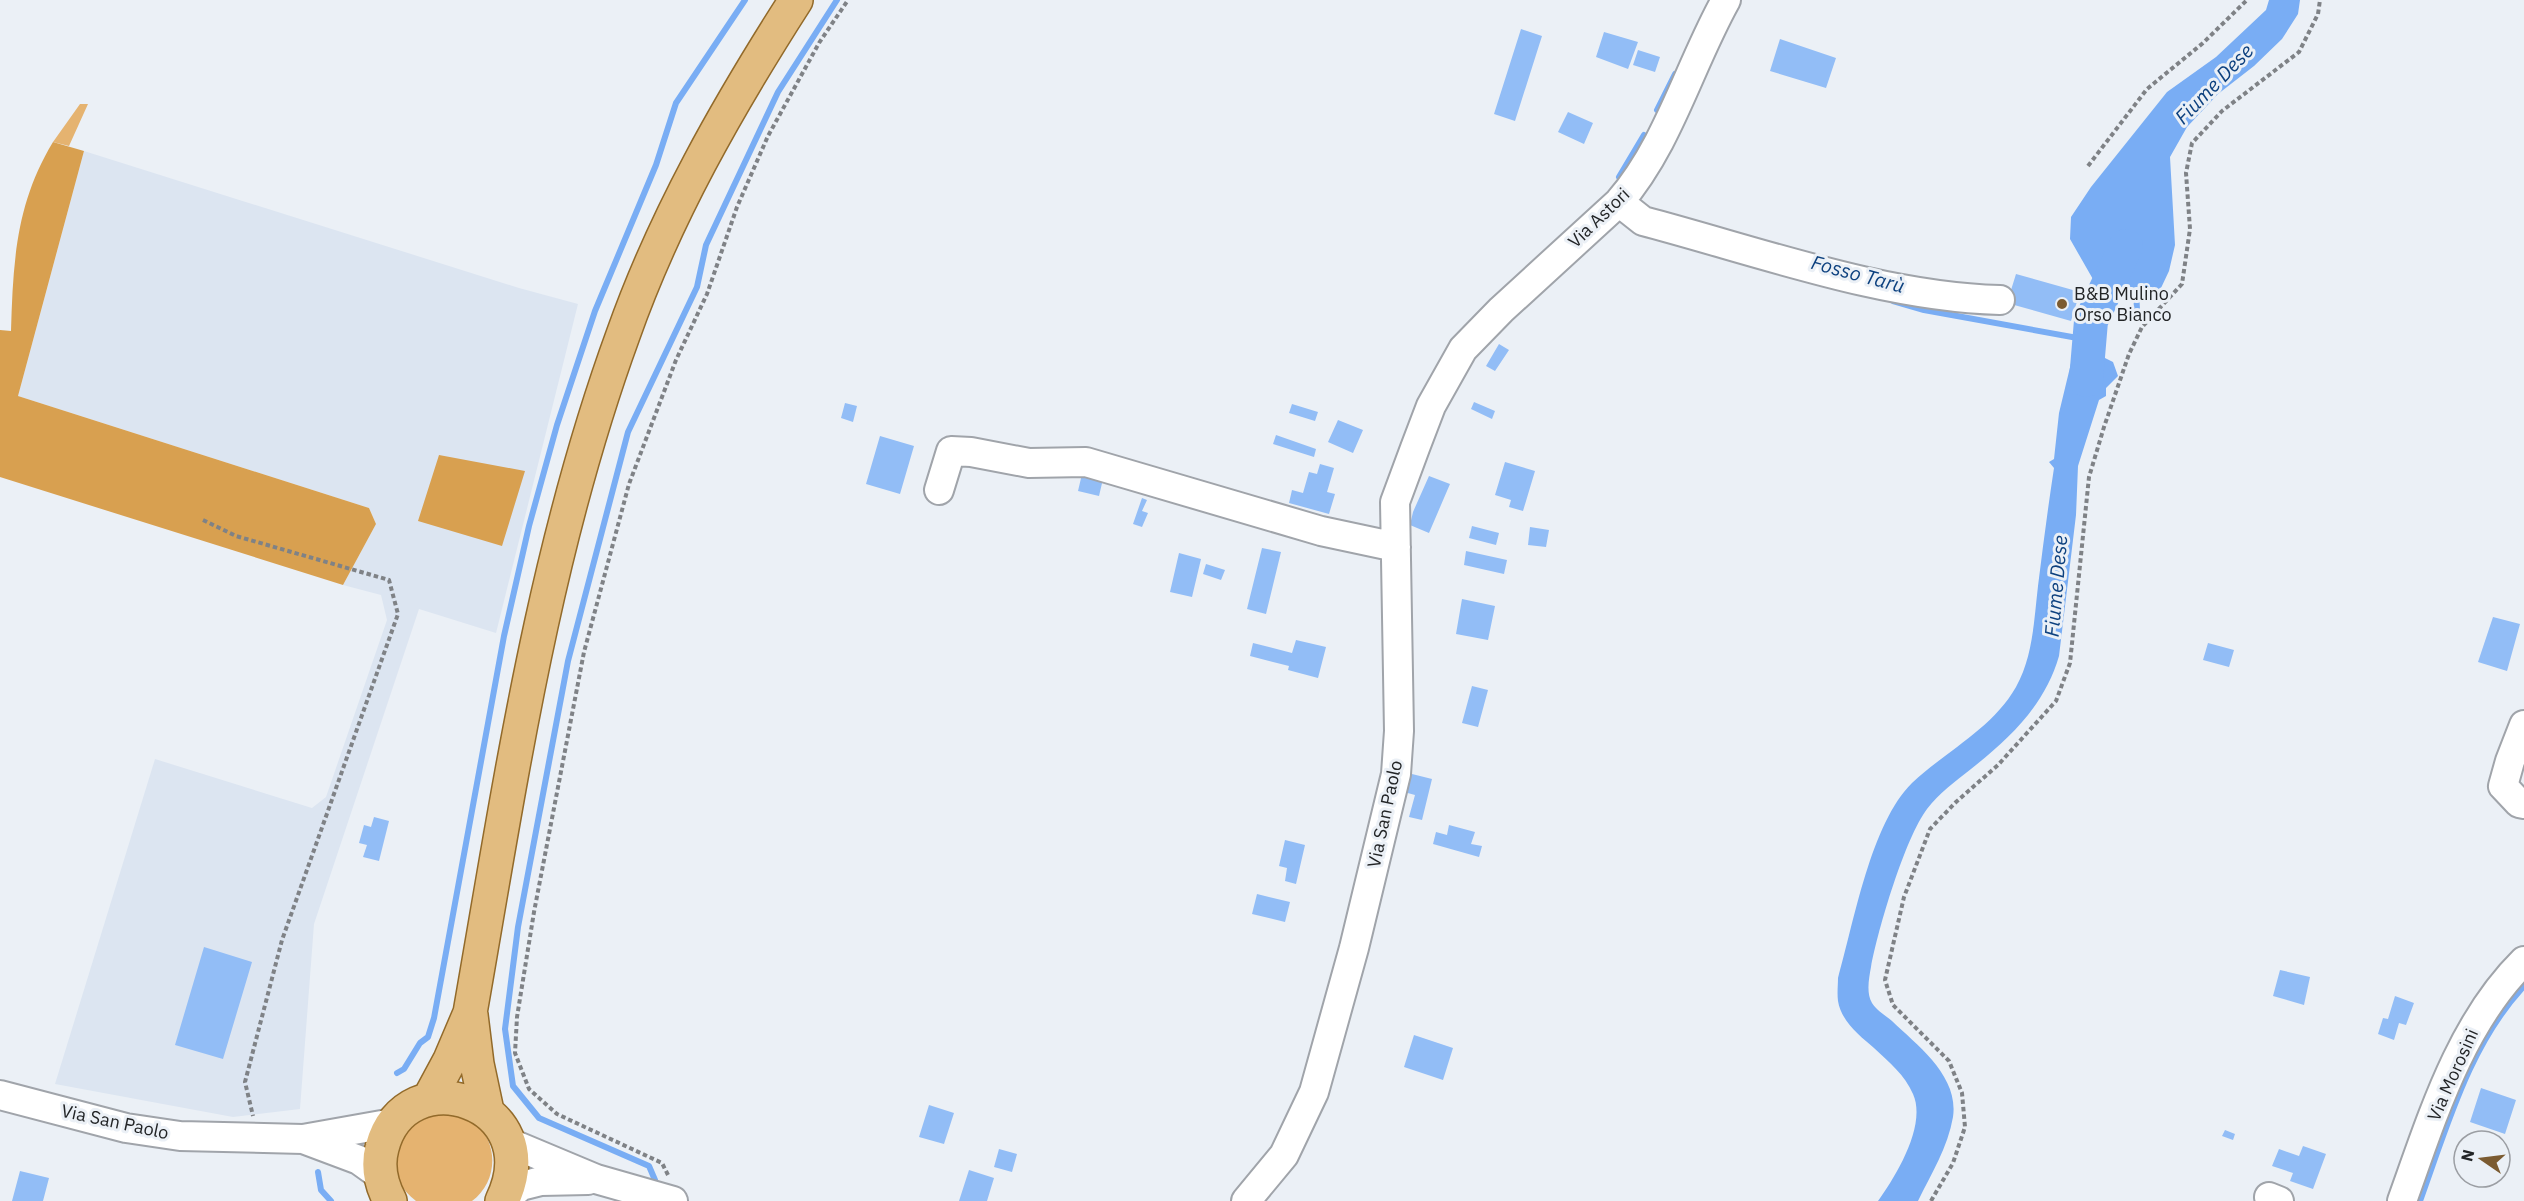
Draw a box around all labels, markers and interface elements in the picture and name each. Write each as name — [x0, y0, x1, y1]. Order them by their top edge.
water label: Fiume Dese — [2168, 38, 2259, 130]
street label: Via Astori — [1563, 183, 1634, 253]
water label: Fosso Tarù — [1808, 248, 1908, 299]
place label: B&B Mulino Orso Bianco — [2074, 282, 2172, 326]
marker: B&B Mulino Orso Bianco — [2055, 297, 2069, 311]
water label: Fiume Dese — [2038, 534, 2073, 638]
street label: Via San Paolo — [1362, 758, 1407, 870]
street label: Via Morosini — [2422, 1025, 2483, 1125]
street label: Via San Paolo — [59, 1099, 171, 1144]
north arrow — [2452, 1129, 2512, 1189]
text: N — [2456, 1147, 2479, 1163]

